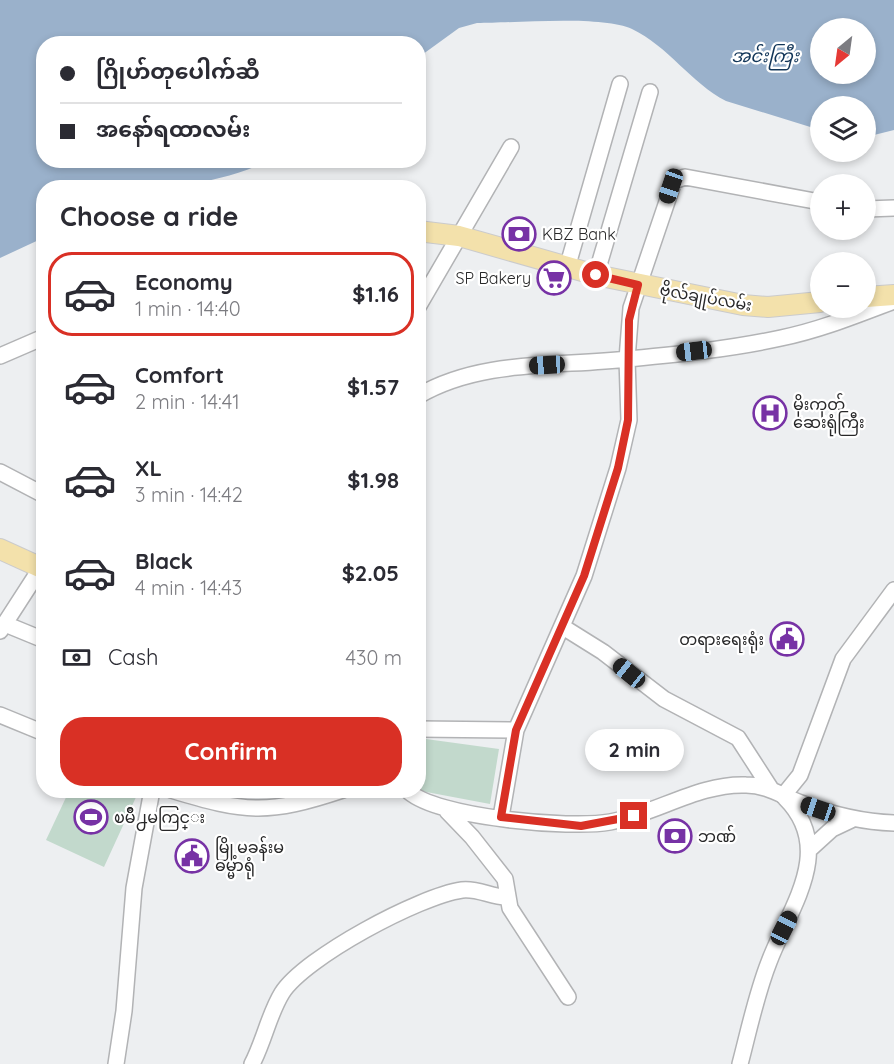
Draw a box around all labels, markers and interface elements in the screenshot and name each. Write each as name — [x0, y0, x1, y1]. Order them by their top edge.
north arrow — [810, 18, 876, 84]
map controls — [810, 18, 876, 318]
water label: အင်းကြီး — [731, 43, 801, 71]
text: ဂြိုဟ်တုပေါက်ဆီ — [96, 57, 260, 85]
button: layers — [810, 96, 876, 162]
text: အ‌နော်‌ရထာလမ်း — [96, 115, 250, 143]
car — [657, 166, 685, 206]
button: + — [810, 174, 876, 240]
text: Choose a ride — [60, 199, 238, 233]
bank icon: KBZ Bank — [501, 216, 537, 252]
place label: KBZ Bank — [542, 224, 616, 244]
button: − — [810, 252, 876, 318]
supermarket icon: SP Bakery — [536, 260, 572, 296]
route start — [582, 261, 609, 288]
icon: car — [63, 267, 117, 321]
text: Economy — [135, 268, 233, 296]
place label: SP Bakery — [455, 268, 531, 288]
street label: ဗိုလ်‌ချုပ်‌လမ်း — [658, 278, 754, 320]
text: $1.16 — [352, 280, 399, 308]
text: 1 min · 14:40 — [135, 296, 241, 321]
car — [675, 340, 713, 362]
car — [529, 355, 565, 375]
icon: car — [63, 360, 117, 414]
text: Comfort — [135, 361, 224, 389]
text: $1.57 — [347, 373, 399, 401]
text: 2 min · 14:41 — [135, 389, 240, 414]
place label: မိုးကုတ်‌ ‌ဆေးရုံကြီး — [793, 393, 865, 437]
hospital icon: မိုးကုတ်‌ ‌ဆေးရုံကြီး — [752, 395, 788, 431]
icon: car — [63, 453, 117, 507]
text: XL — [135, 454, 162, 482]
text: $1.98 — [347, 466, 399, 494]
text: 3 min · 14:42 — [135, 482, 243, 507]
icon: car — [63, 546, 117, 600]
text: Black — [135, 547, 193, 575]
text: $2.05 — [342, 559, 399, 587]
text: 4 min · 14:43 — [135, 575, 242, 600]
public building icon: တရားရေးရုံး — [769, 621, 805, 657]
place label: တရားရေးရုံး — [679, 629, 764, 654]
icon: cash — [60, 641, 93, 674]
text: Cash — [108, 643, 159, 671]
text: 430 m — [345, 645, 402, 670]
car — [609, 655, 649, 691]
button: Confirm — [60, 717, 402, 786]
callout: 2 min — [584, 729, 684, 771]
text: 2 min — [608, 737, 661, 762]
car — [798, 795, 838, 823]
sports icon: ၿမိဳ႕မကြင္း — [73, 799, 109, 835]
route end — [620, 802, 647, 829]
place label: ၿမိဳ႕မကြင္း — [114, 806, 205, 831]
bank icon: ဘဏ် — [657, 818, 693, 854]
place label: ဘဏ် — [698, 825, 736, 846]
place label: မြို့မခန်းမ ဓမ္မာရုံ — [215, 836, 284, 880]
public building icon: မြို့မခန်းမ ဓမ္မာရုံ — [174, 838, 210, 874]
car — [768, 908, 800, 948]

